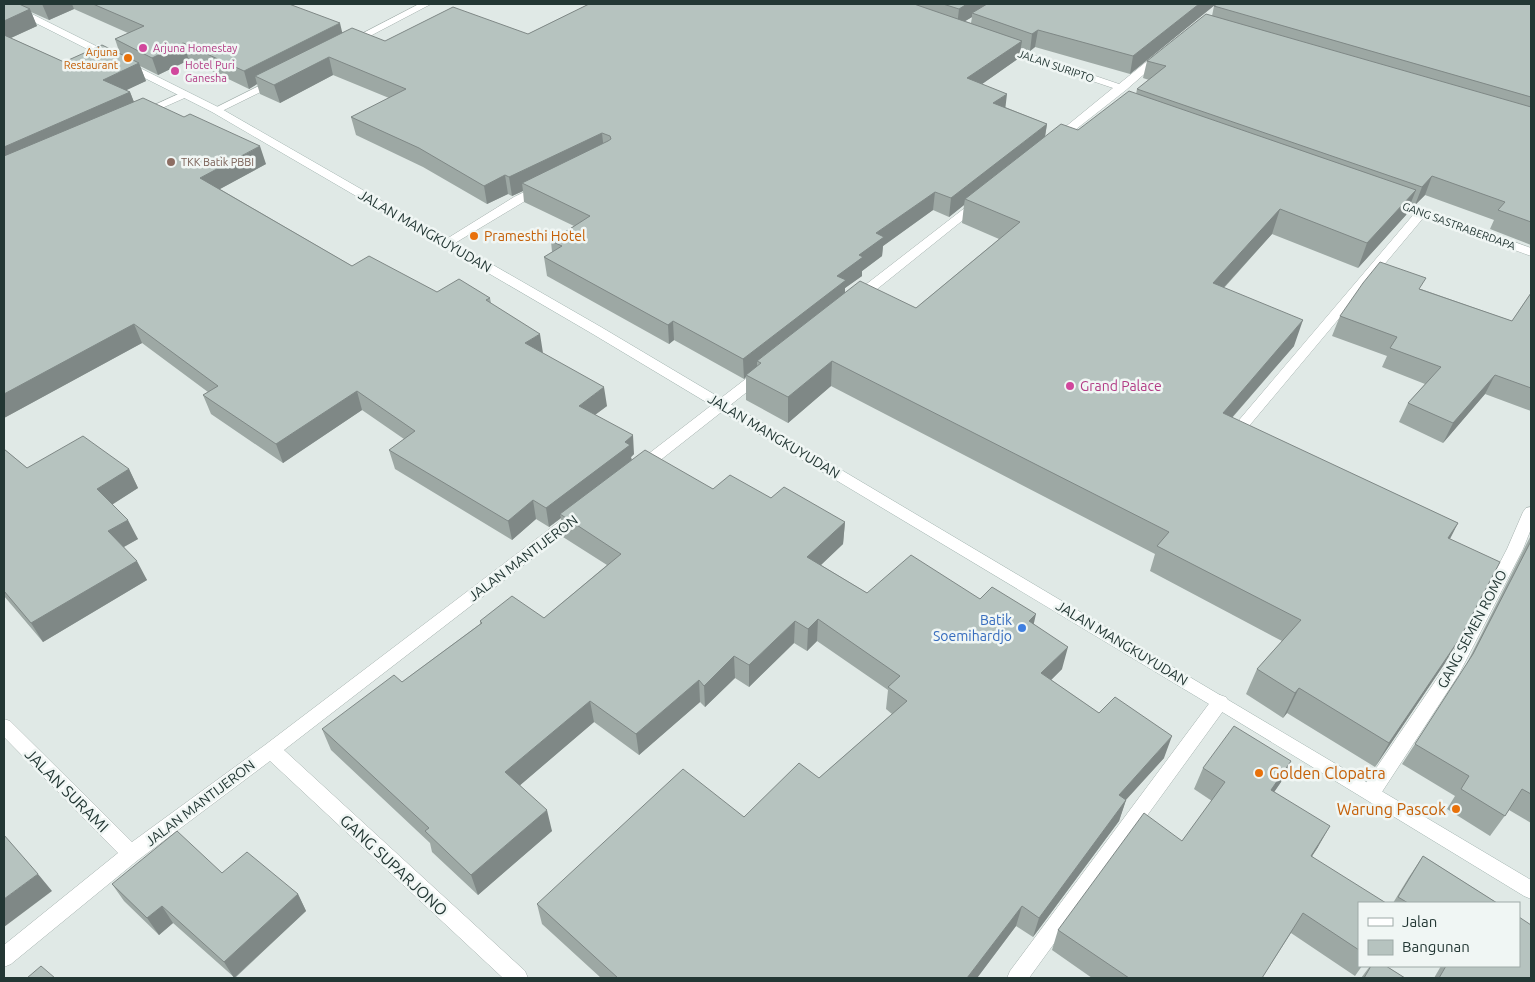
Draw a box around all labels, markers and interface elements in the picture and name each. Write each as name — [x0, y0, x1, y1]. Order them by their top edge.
marker: Arjuna Homestay — [137, 42, 149, 54]
place label: Arjuna Homestay — [153, 42, 238, 54]
place label: Arjuna Restaurant — [64, 46, 119, 71]
street label: JALAN SURIPTO — [1016, 47, 1096, 85]
marker: Arjuna Restaurant — [122, 52, 134, 64]
place label: Hotel Puri Ganesha — [185, 59, 235, 84]
marker: Hotel Puri Ganesha — [169, 65, 181, 77]
marker: TKK Batik PBBI — [165, 156, 177, 168]
place label: TKK Batik PBBI — [181, 156, 254, 168]
street label: JALAN MANGKUYUDAN — [356, 186, 494, 276]
street label: GANG SASTRABERDAPA — [1401, 200, 1518, 252]
place label: Pramesthi Hotel — [484, 228, 586, 244]
marker: Pramesthi Hotel — [468, 230, 480, 242]
place label: Grand Palace — [1080, 378, 1162, 394]
marker: Grand Palace — [1064, 380, 1076, 392]
street label: JALAN MANGKUYUDAN — [705, 390, 843, 482]
street label: JALAN MANTIJERON — [465, 512, 581, 604]
street label: GANG SEMEN ROMO — [1434, 567, 1510, 691]
street label: JALAN MANGKUYUDAN — [1053, 597, 1191, 689]
place label: Batik Soemihardjo — [933, 612, 1012, 644]
marker: Batik Soemihardjo — [1016, 622, 1028, 634]
street label: JALAN SURAMI — [22, 745, 112, 835]
street label: JALAN MANTIJERON — [142, 757, 258, 849]
place label: Golden Clopatra — [1269, 764, 1386, 782]
marker: Golden Clopatra — [1253, 767, 1265, 779]
place label: Warung Pascok — [1337, 800, 1446, 818]
marker: Warung Pascok — [1450, 803, 1462, 815]
street label: GANG SUPARJONO — [337, 811, 451, 919]
legend — [1358, 902, 1520, 967]
text: Jalan — [1402, 913, 1437, 930]
text: Bangunan — [1402, 938, 1470, 955]

